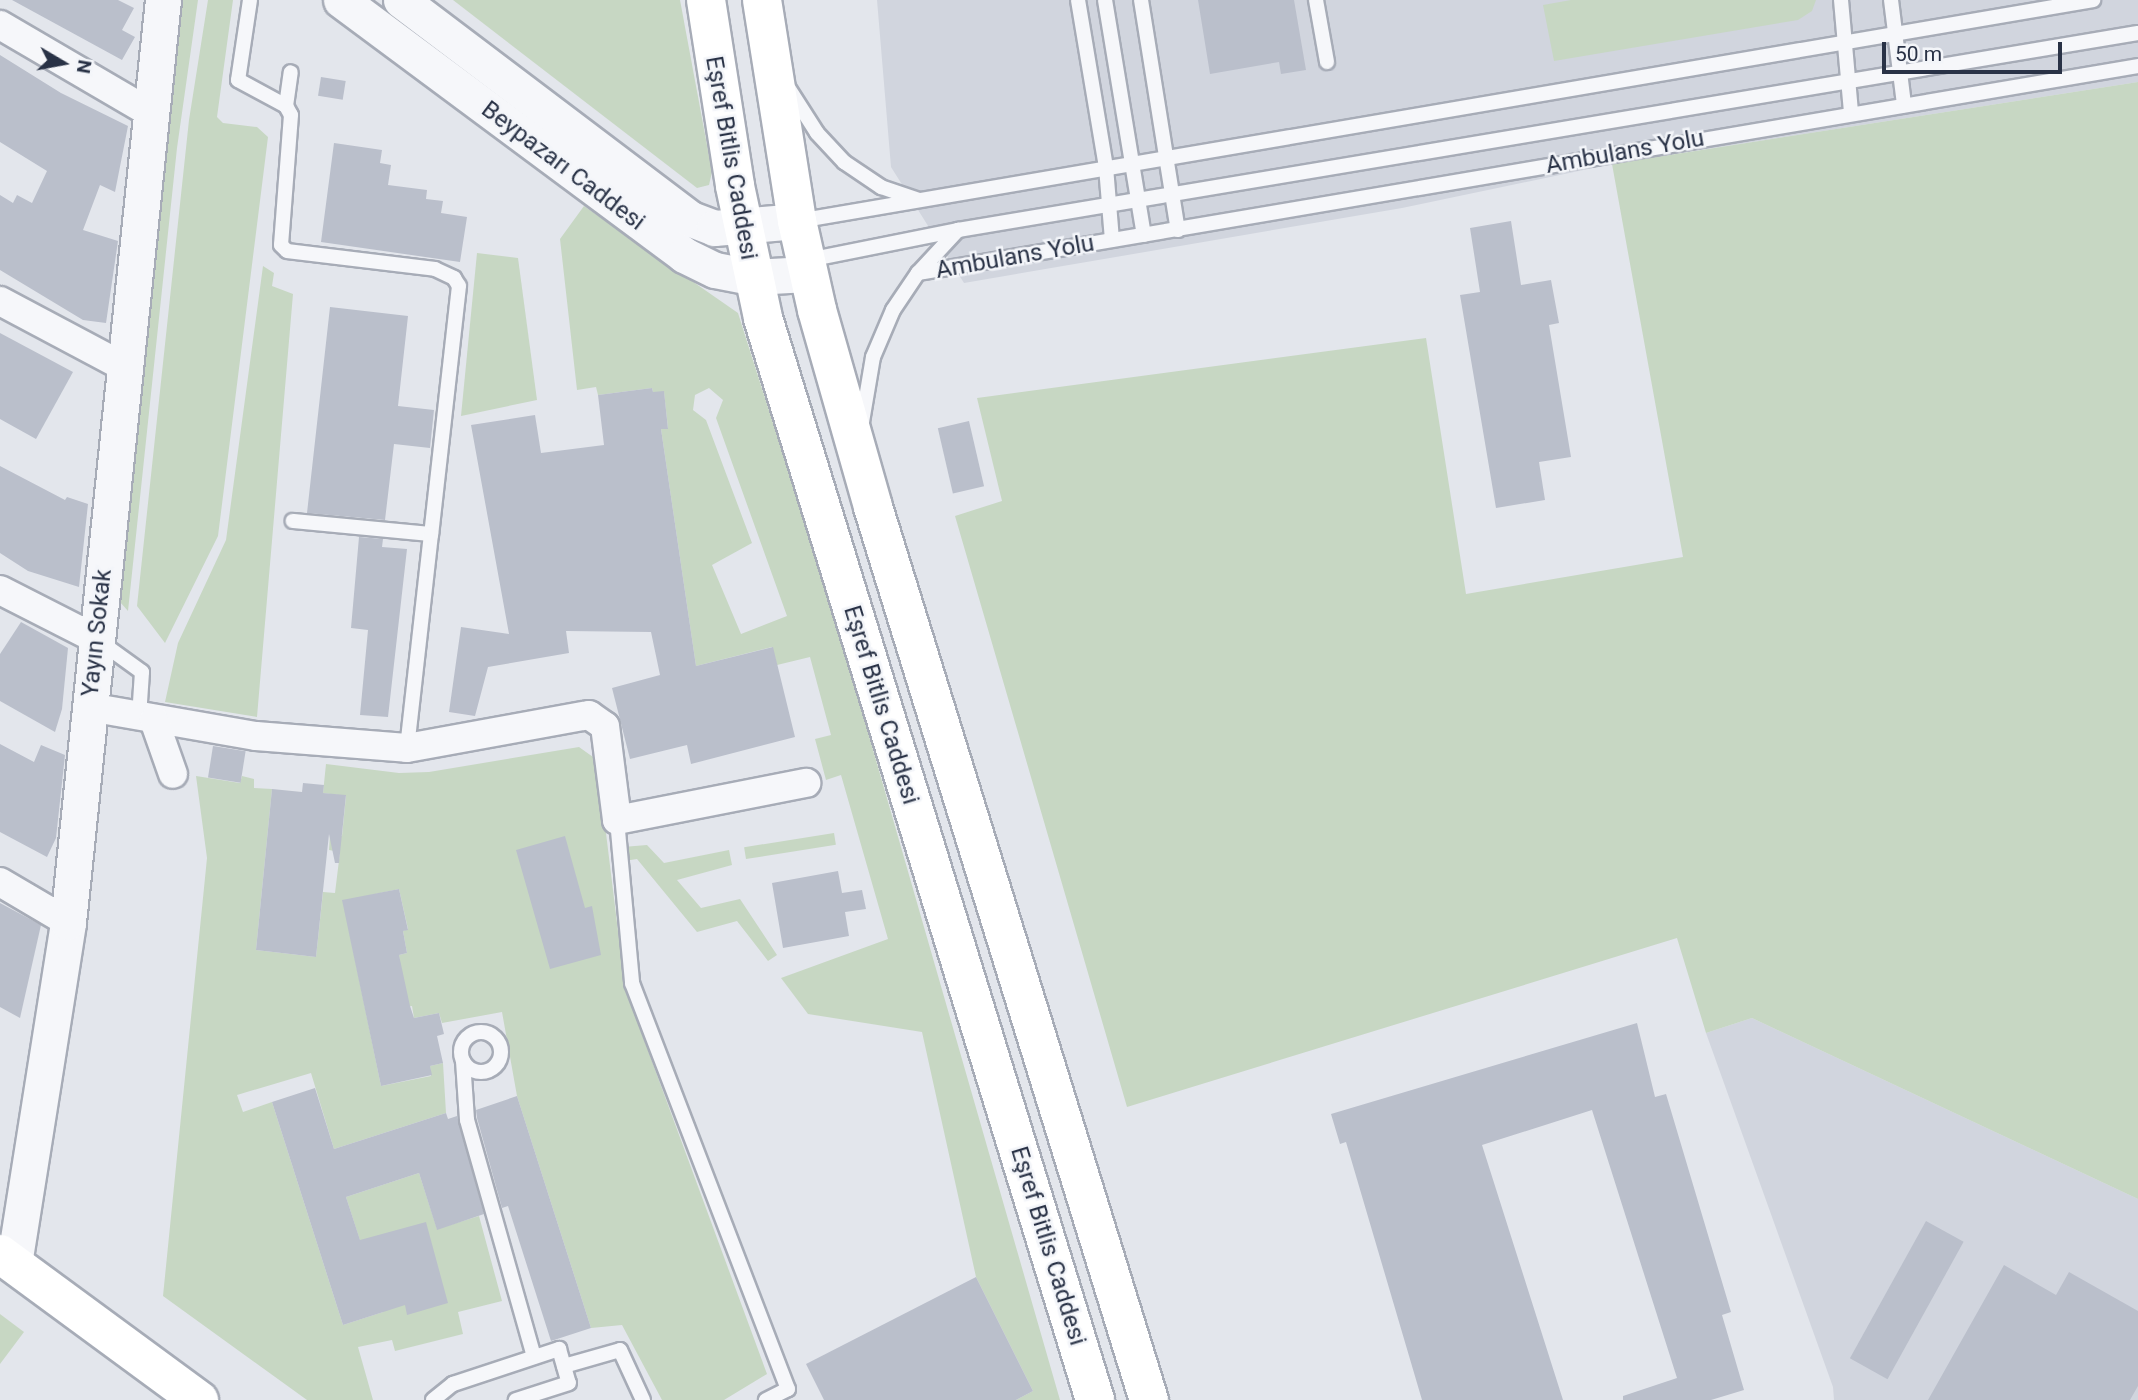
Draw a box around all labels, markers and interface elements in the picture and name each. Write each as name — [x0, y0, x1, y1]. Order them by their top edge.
north arrow — [28, 28, 98, 98]
scale bar — [1886, 28, 2066, 72]
text: 50 m — [1895, 42, 1942, 66]
street label: Eşref Bitlis Caddesi — [699, 54, 763, 262]
text: N — [72, 58, 97, 75]
street label: Beypazarı Caddesi — [476, 95, 650, 237]
street label: Ambulans Yolu — [1544, 124, 1706, 180]
street label: Ambulans Yolu — [934, 229, 1096, 285]
street label: Yayın Sokak — [76, 568, 118, 698]
street label: Eşref Bitlis Caddesi — [837, 602, 925, 808]
street label: Eşref Bitlis Caddesi — [1004, 1143, 1092, 1349]

